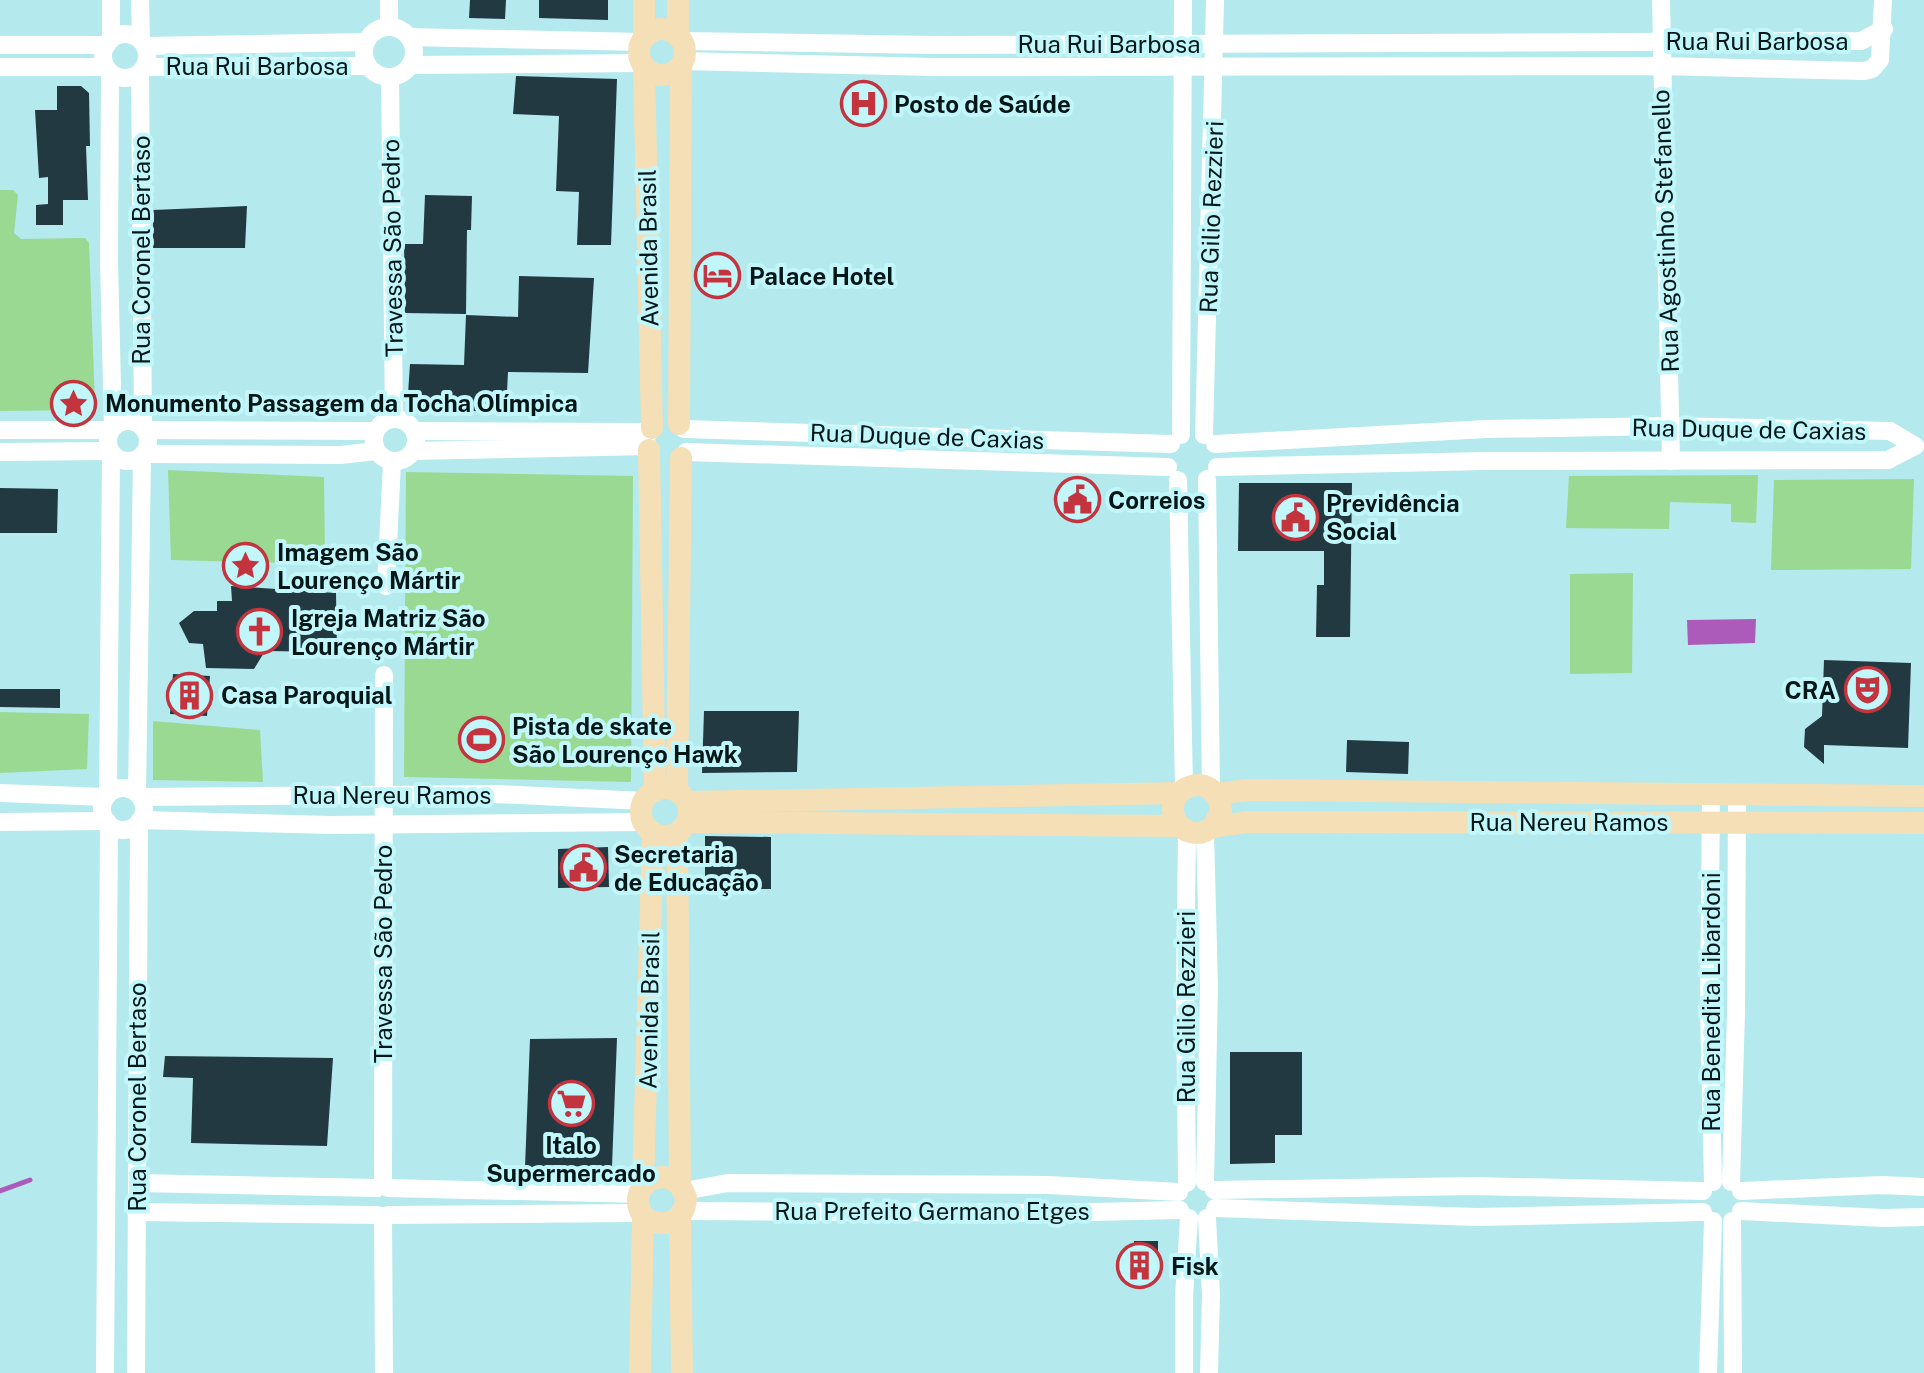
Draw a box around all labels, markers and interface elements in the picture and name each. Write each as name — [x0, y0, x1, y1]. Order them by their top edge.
street label: Rua Rui Barbosa — [1666, 27, 1849, 55]
street label: Rua Rui Barbosa — [1018, 30, 1201, 58]
street label: Rua Rui Barbosa — [166, 52, 349, 80]
hospital icon: Posto de Saúde — [839, 80, 887, 128]
street label: Rua Agostinho Stefanello — [1646, 89, 1684, 373]
place label: Posto de Saúde — [894, 90, 1071, 118]
street label: Rua Gilio Rezzieri — [1194, 120, 1228, 314]
street label: Rua Coronel Bertaso — [127, 135, 155, 365]
street label: Travessa São Pedro — [376, 139, 408, 357]
street label: Avenida Brasil — [633, 169, 663, 327]
hotel icon: Palace Hotel — [694, 252, 742, 300]
place label: Palace Hotel — [749, 262, 894, 290]
place icon: Monumento Passagem da Tocha Olímpica — [50, 379, 98, 427]
place label: Monumento Passagem da Tocha Olímpica — [105, 389, 578, 417]
street label: Rua Duque de Caxias — [1631, 413, 1867, 445]
street label: Rua Duque de Caxias — [809, 418, 1045, 454]
public building icon: Correios — [1053, 476, 1101, 524]
place label: Correios — [1108, 486, 1206, 514]
place label: Previdência Social — [1326, 489, 1460, 545]
public building icon: Previdência Social — [1271, 493, 1319, 541]
place label: Imagem São Lourenço Mártir — [277, 538, 461, 595]
place icon: Imagem São Lourenço Mártir — [222, 542, 270, 590]
place label: Igreja Matriz São Lourenço Mártir — [291, 604, 486, 661]
church icon: Igreja Matriz São Lourenço Mártir — [236, 608, 284, 656]
theatre icon: CRA — [1843, 666, 1891, 714]
building icon: Casa Paroquial — [166, 671, 214, 719]
place label: CRA — [1784, 676, 1836, 704]
place label: Casa Paroquial — [221, 681, 393, 709]
place label: Pista de skate São Lourenço Hawk — [512, 712, 738, 769]
sports icon: Pista de skate São Lourenço Hawk — [457, 716, 505, 764]
street label: Rua Nereu Ramos — [293, 781, 491, 809]
street label: Rua Nereu Ramos — [1470, 808, 1668, 836]
place label: Secretaria de Educação — [614, 840, 759, 897]
public building icon: Secretaria de Educação — [559, 844, 607, 892]
street label: Travessa São Pedro — [369, 845, 397, 1063]
street label: Rua Benedita Libardoni — [1697, 872, 1725, 1132]
street label: Rua Gilio Rezzieri — [1172, 911, 1200, 1103]
street label: Avenida Brasil — [634, 931, 664, 1089]
street label: Rua Coronel Bertaso — [123, 982, 151, 1212]
supermarket icon: Italo Supermercado — [547, 1079, 595, 1127]
place label: Italo Supermercado — [486, 1131, 656, 1187]
street label: Rua Prefeito Germano Etges — [774, 1197, 1090, 1225]
building icon: Fisk — [1116, 1242, 1164, 1290]
place label: Fisk — [1171, 1252, 1219, 1280]

